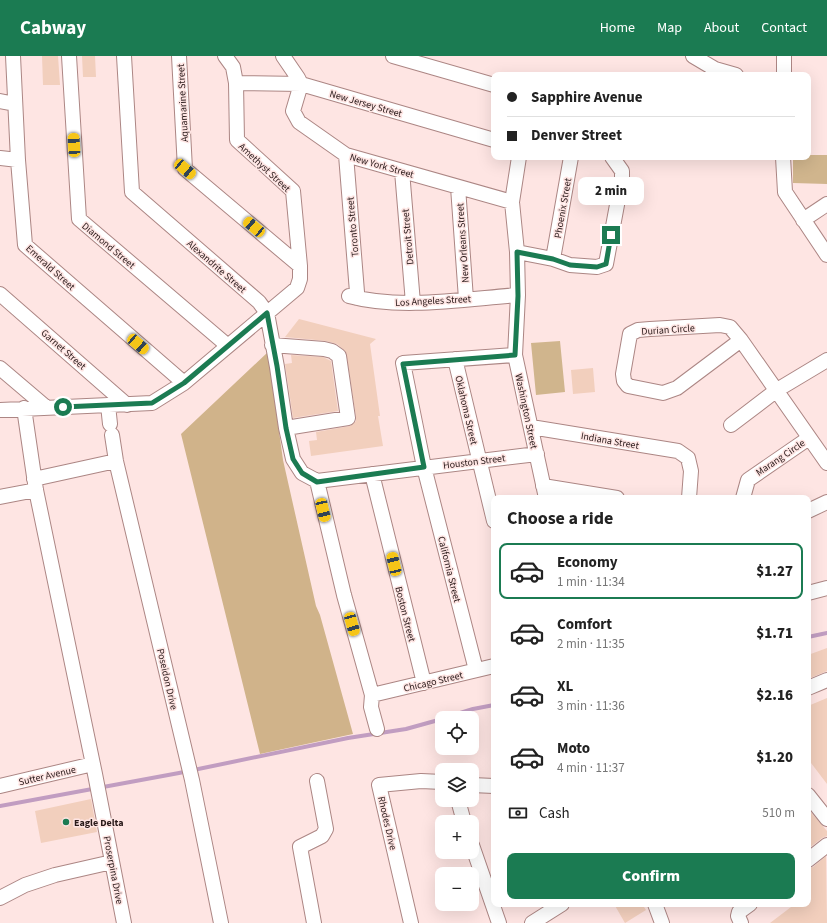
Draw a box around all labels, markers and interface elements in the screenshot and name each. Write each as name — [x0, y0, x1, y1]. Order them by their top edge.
text: Cabway — [20, 15, 86, 42]
text: Home — [600, 18, 635, 38]
text: Map — [657, 18, 682, 38]
text: About — [704, 18, 739, 38]
text: Contact — [761, 18, 807, 38]
street label: Aquamarine Street — [174, 63, 192, 142]
street label: New Jersey Street — [328, 87, 404, 121]
text: Sapphire Avenue — [531, 87, 642, 108]
text: Denver Street — [531, 125, 622, 146]
car — [67, 133, 81, 157]
street label: Amethyst Street — [235, 140, 294, 196]
street label: New York Street — [348, 150, 416, 182]
car — [172, 157, 198, 181]
street label: Phoenix Street — [551, 176, 575, 239]
callout: 2 min — [578, 177, 644, 205]
text: 2 min — [595, 182, 627, 200]
street label: Toronto Street — [343, 196, 363, 257]
street label: New Orleans Street — [453, 202, 473, 283]
street label: Detroit Street — [399, 208, 417, 265]
car — [241, 215, 267, 239]
street label: Diamond Street — [79, 219, 138, 273]
route end — [602, 226, 620, 244]
street label: Alexandrite Street — [184, 237, 250, 297]
street label: Emerald Street — [23, 242, 78, 294]
street label: Los Angeles Street — [395, 292, 472, 310]
street label: Durian Circle — [641, 321, 695, 339]
street label: Garnet Street — [38, 326, 89, 374]
car — [125, 332, 151, 356]
street label: Washington Street — [511, 372, 541, 451]
street label: Oklahoma Street — [451, 374, 481, 447]
route start — [54, 398, 72, 416]
street label: Indiana Street — [580, 429, 641, 453]
street label: Marang Circle — [753, 436, 808, 479]
street label: Houston Street — [442, 451, 507, 473]
car — [314, 497, 332, 523]
text: Choose a ride — [507, 506, 613, 531]
street label: California Street — [434, 535, 464, 604]
car — [385, 551, 403, 577]
text: Economy — [557, 552, 618, 573]
icon: car — [509, 553, 545, 589]
text: $1.27 — [756, 561, 793, 582]
text: 1 min · 11:34 — [557, 573, 625, 591]
street label: Boston Street — [391, 585, 419, 644]
car — [343, 611, 361, 637]
text: Comfort — [557, 614, 612, 635]
icon: car — [509, 615, 545, 651]
text: $1.71 — [756, 623, 793, 644]
text: 2 min · 11:35 — [557, 635, 625, 653]
street label: Poseidon Drive — [153, 647, 181, 711]
street label: Chicago Street — [402, 668, 465, 696]
text: XL — [557, 676, 573, 697]
icon: car — [509, 677, 545, 713]
text: $2.16 — [756, 685, 793, 706]
text: 3 min · 11:36 — [557, 697, 625, 715]
map controls — [435, 711, 479, 911]
button: locate — [435, 711, 479, 755]
text: Moto — [557, 738, 590, 759]
icon: car — [509, 739, 545, 775]
text: $1.20 — [756, 747, 793, 768]
text: 4 min · 11:37 — [557, 759, 625, 777]
street label: Sutter Avenue — [17, 763, 77, 789]
button: layers — [435, 763, 479, 807]
street label: Rhodes Drive — [374, 795, 400, 852]
icon: cash — [507, 802, 529, 824]
text: Cash — [539, 803, 570, 824]
text: 510 m — [762, 804, 795, 822]
button: + — [435, 815, 479, 859]
place label: Eagle Delta — [74, 816, 123, 830]
marker: Eagle Delta — [61, 817, 71, 827]
street label: Proserpina Drive — [100, 835, 127, 906]
button: Confirm — [507, 853, 795, 899]
button: − — [435, 867, 479, 911]

